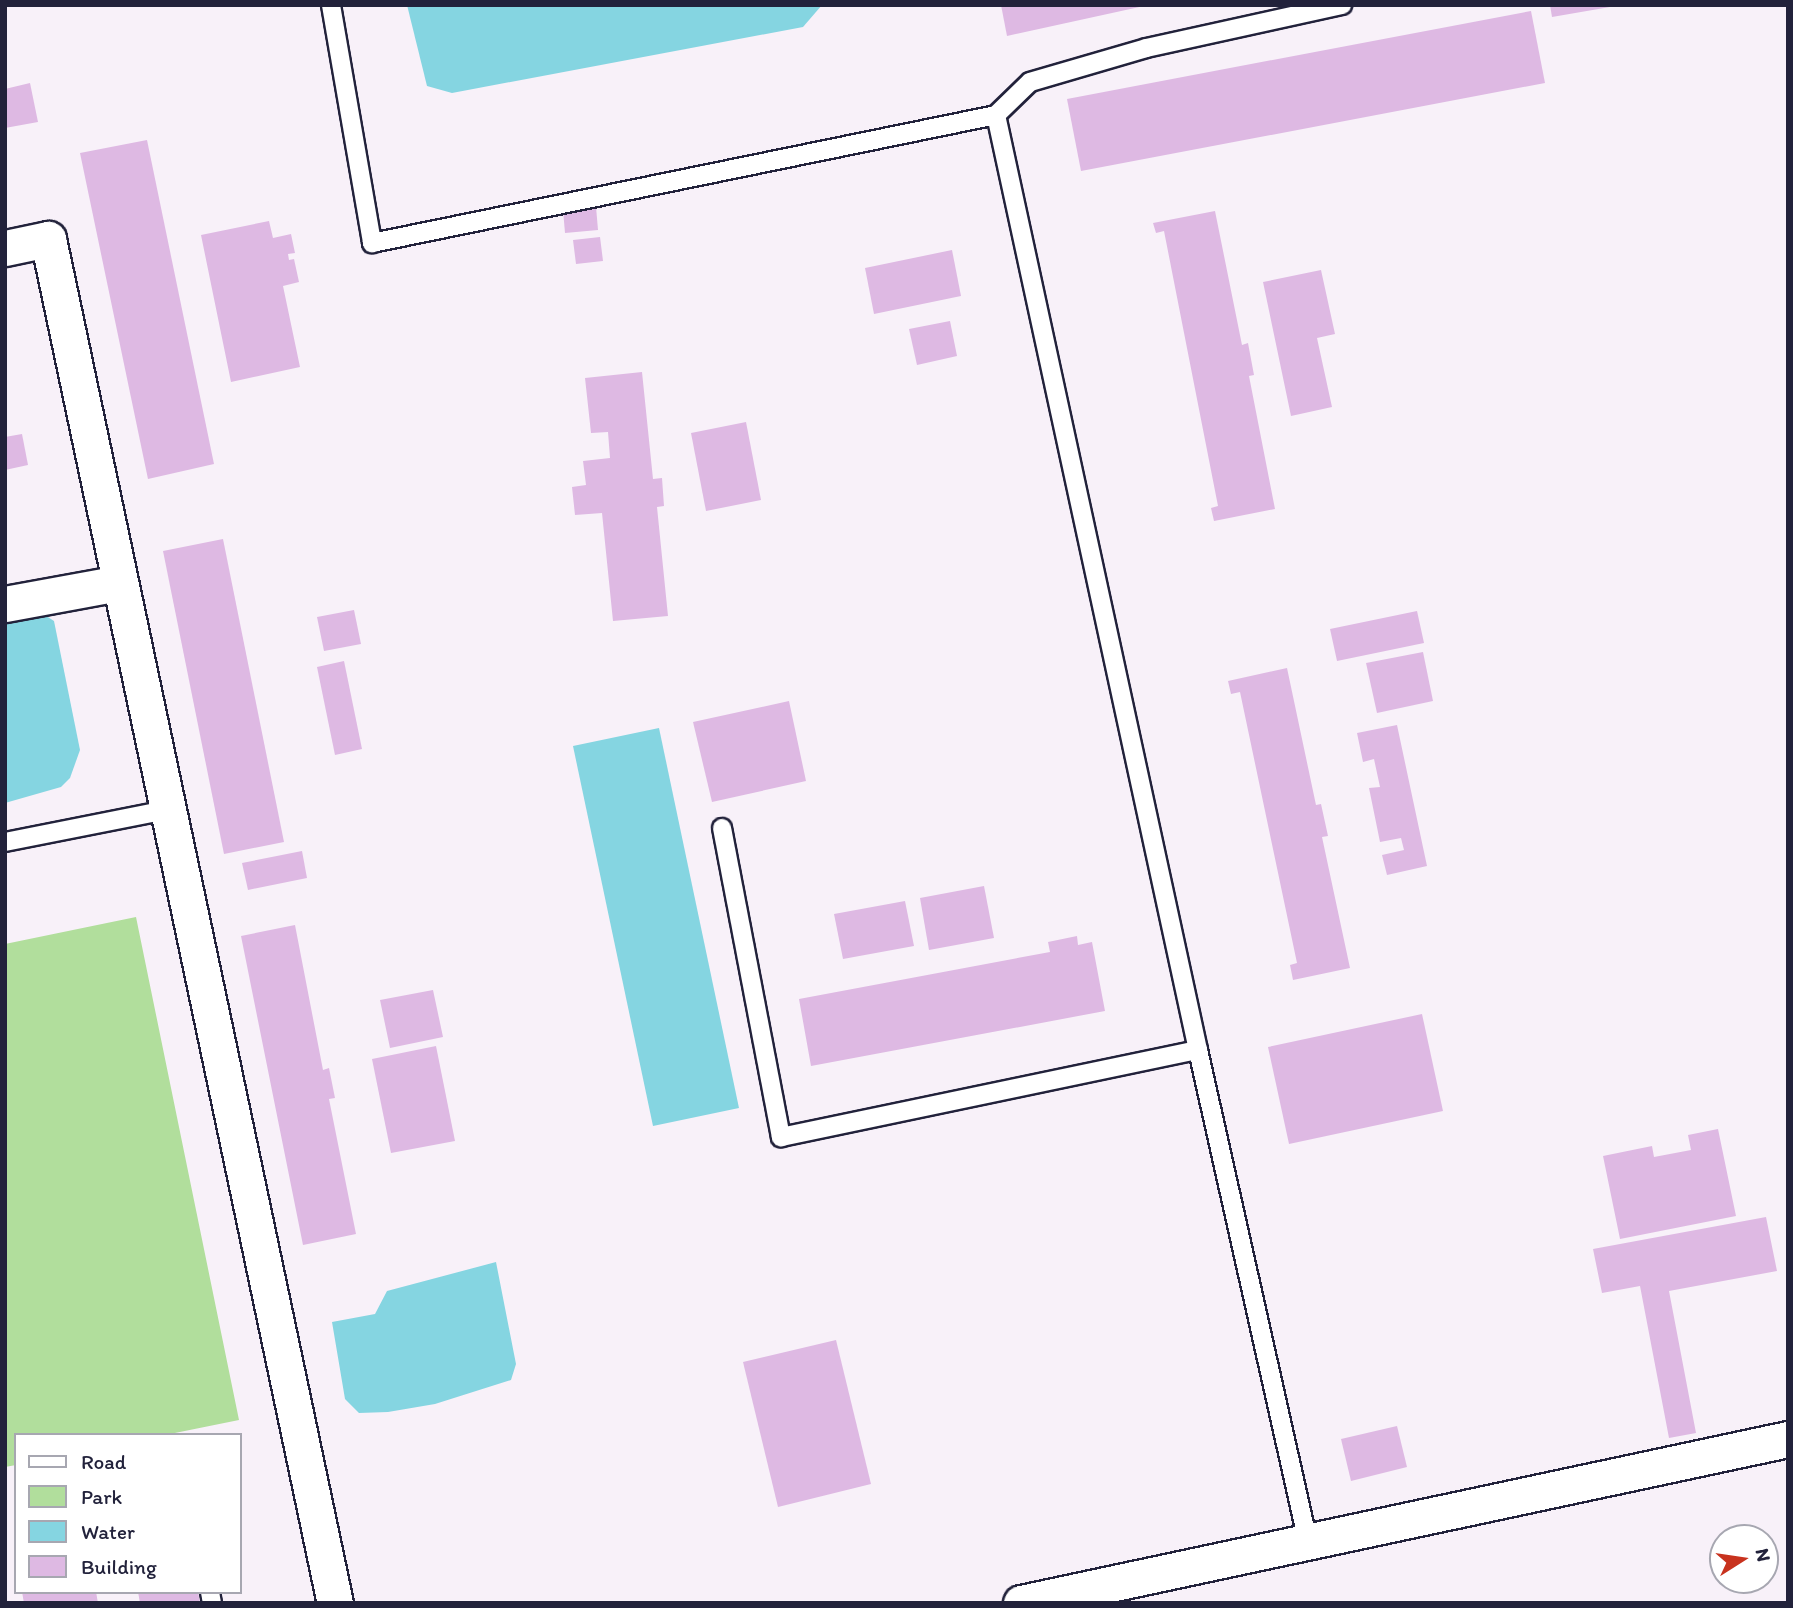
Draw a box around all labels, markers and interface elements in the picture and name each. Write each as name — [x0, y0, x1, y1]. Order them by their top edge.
legend — [14, 1433, 242, 1594]
text: Road — [81, 1449, 126, 1474]
text: Park — [81, 1484, 122, 1509]
text: Water — [81, 1519, 135, 1544]
north arrow — [1709, 1524, 1779, 1594]
text: N — [1750, 1546, 1776, 1564]
text: Building — [81, 1554, 157, 1579]

